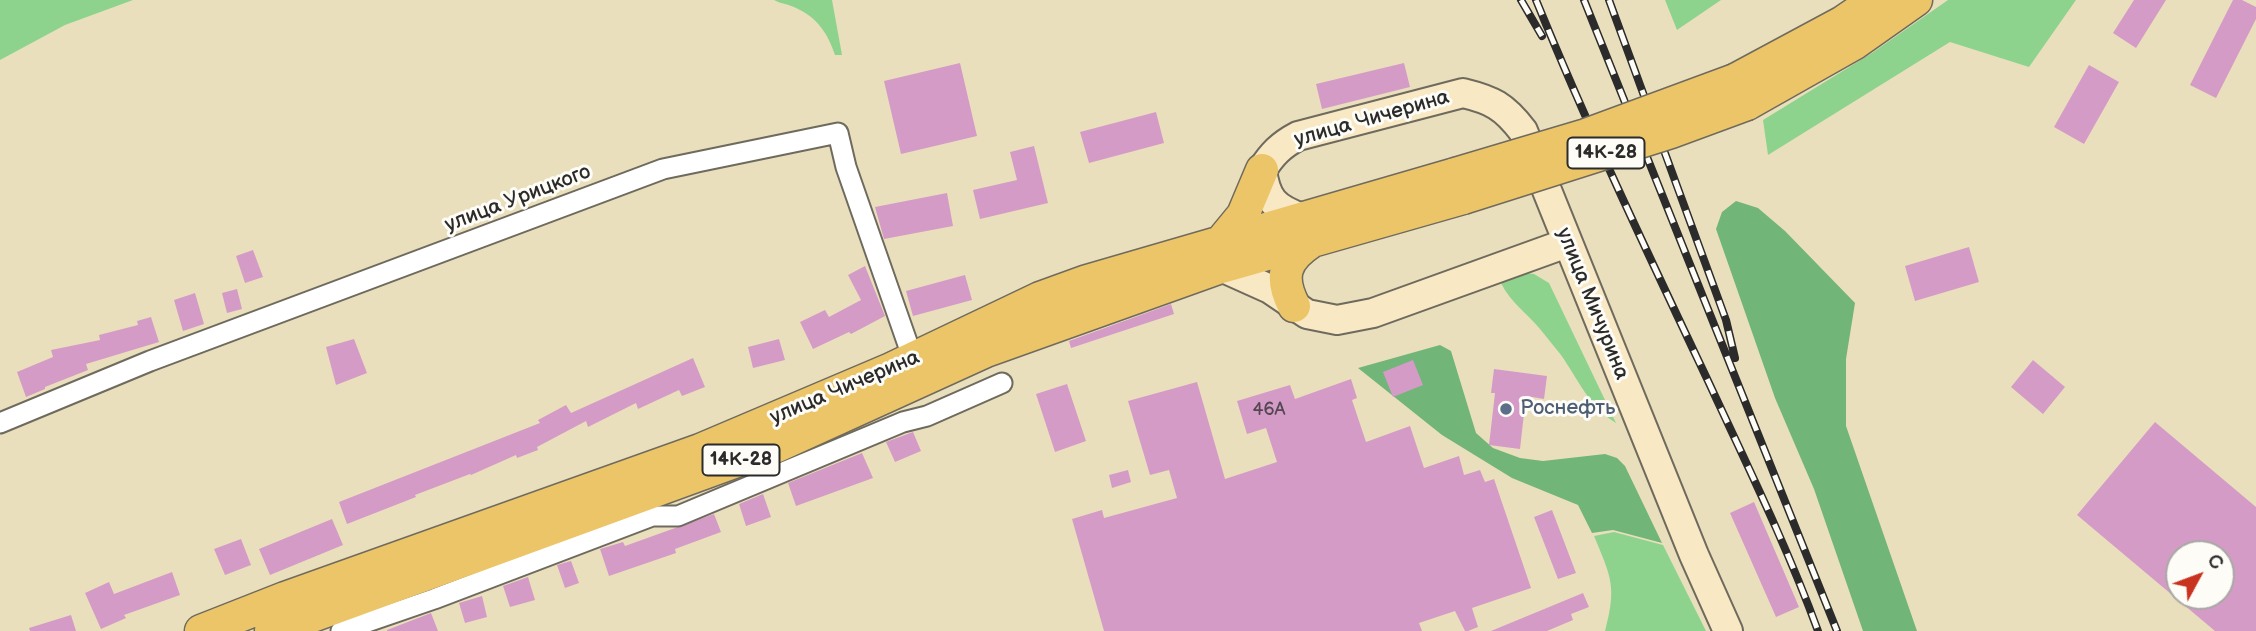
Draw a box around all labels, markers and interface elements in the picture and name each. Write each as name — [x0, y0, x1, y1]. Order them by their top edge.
street label: улица Чичерина — [1292, 85, 1452, 153]
road number: 14К-28 — [1568, 138, 1644, 168]
street label: улица Урицкого — [442, 160, 594, 238]
street label: улица Мичурина — [1550, 224, 1634, 384]
street label: улица Чичерина — [766, 345, 924, 431]
place label: Роснефть — [1520, 396, 1615, 422]
house number: 46А — [1253, 399, 1285, 421]
marker: Роснефть — [1498, 401, 1514, 417]
road number: 14К-28 — [702, 444, 780, 475]
north arrow — [2165, 540, 2235, 610]
text: С — [2202, 550, 2228, 575]

